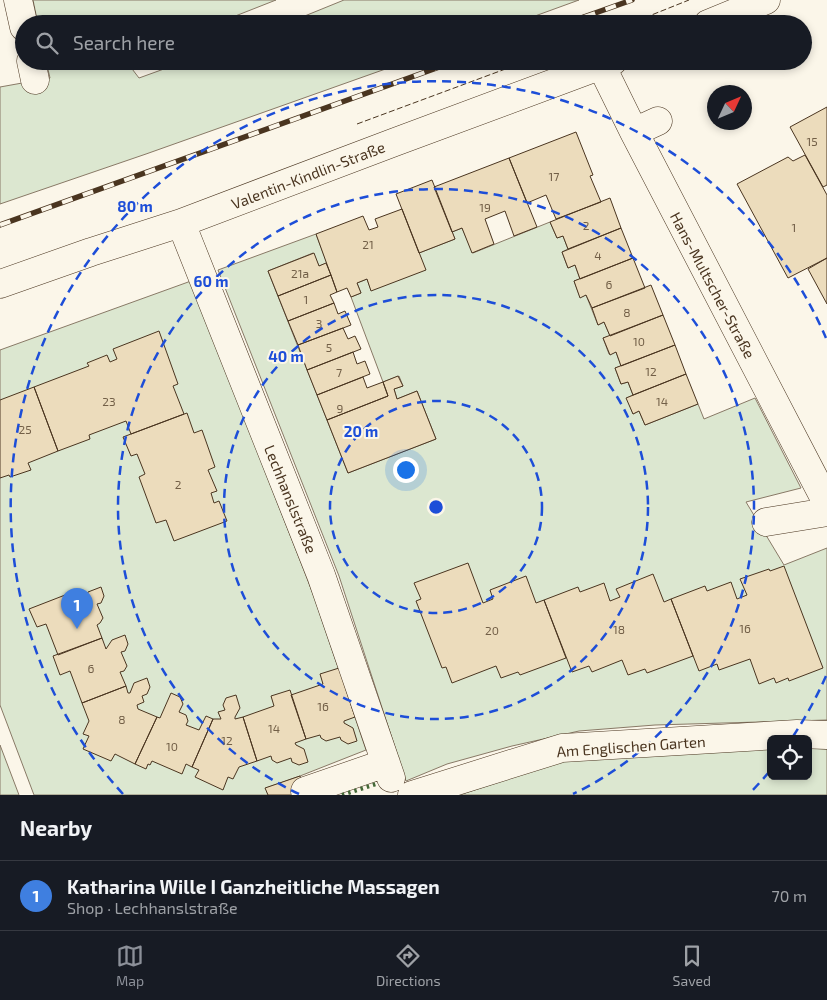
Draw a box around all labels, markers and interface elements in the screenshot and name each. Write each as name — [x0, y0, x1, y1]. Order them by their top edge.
search box — [15, 15, 812, 70]
icon: search — [33, 29, 61, 57]
text: Search here — [73, 31, 175, 54]
north arrow — [707, 85, 752, 130]
house number: 15 — [806, 134, 818, 148]
street label: Valentin-Kindlin-Straße — [229, 137, 387, 213]
house number: 17 — [549, 169, 559, 183]
text: 80 m — [117, 197, 153, 215]
house number: 19 — [479, 200, 491, 214]
street label: Hans-Multscher-Straße — [667, 209, 759, 361]
house number: 2 — [583, 218, 590, 232]
house number: 1 — [792, 220, 796, 234]
house number: 21 — [362, 237, 374, 251]
house number: 4 — [594, 248, 602, 262]
house number: 21a — [291, 266, 309, 280]
text: 60 m — [194, 272, 228, 290]
house number: 6 — [606, 277, 613, 291]
house number: 1 — [304, 292, 308, 306]
house number: 8 — [623, 305, 631, 319]
house number: 3 — [316, 316, 322, 330]
house number: 10 — [633, 334, 645, 348]
house number: 5 — [326, 340, 332, 354]
text: 40 m — [268, 347, 304, 365]
house number: 12 — [645, 364, 657, 378]
house number: 7 — [336, 365, 342, 379]
house number: 23 — [102, 394, 116, 408]
house number: 14 — [656, 394, 668, 408]
house number: 9 — [337, 401, 344, 415]
house number: 25 — [18, 422, 32, 436]
text: 20 m — [344, 422, 378, 440]
street label: Lechhanslstraße — [261, 442, 321, 556]
your location — [393, 457, 419, 483]
house number: 2 — [175, 477, 182, 491]
centre of rings — [427, 498, 445, 516]
pin: 1 — [61, 588, 93, 629]
house number: 16 — [739, 621, 751, 635]
house number: 18 — [613, 622, 625, 636]
house number: 20 — [485, 623, 499, 637]
house number: 6 — [88, 661, 95, 675]
house number: 16 — [317, 699, 329, 713]
house number: 8 — [118, 712, 126, 726]
house number: 14 — [268, 721, 280, 735]
street label: Am Englischen Garten — [556, 732, 706, 760]
house number: 12 — [221, 733, 233, 747]
map controls — [767, 735, 812, 780]
button: locate — [767, 735, 812, 780]
house number: 10 — [166, 739, 178, 753]
text: Nearby — [20, 815, 92, 840]
text: Katharina Wille I Ganzheitliche Massagen — [67, 875, 440, 898]
text: 1 — [33, 886, 39, 905]
text: 70 m — [772, 886, 807, 905]
text: Shop · Lechhanslstraße — [67, 898, 238, 917]
tab: Map — [116, 942, 144, 989]
tab: Directions — [376, 942, 441, 989]
tab: Saved — [673, 942, 711, 989]

